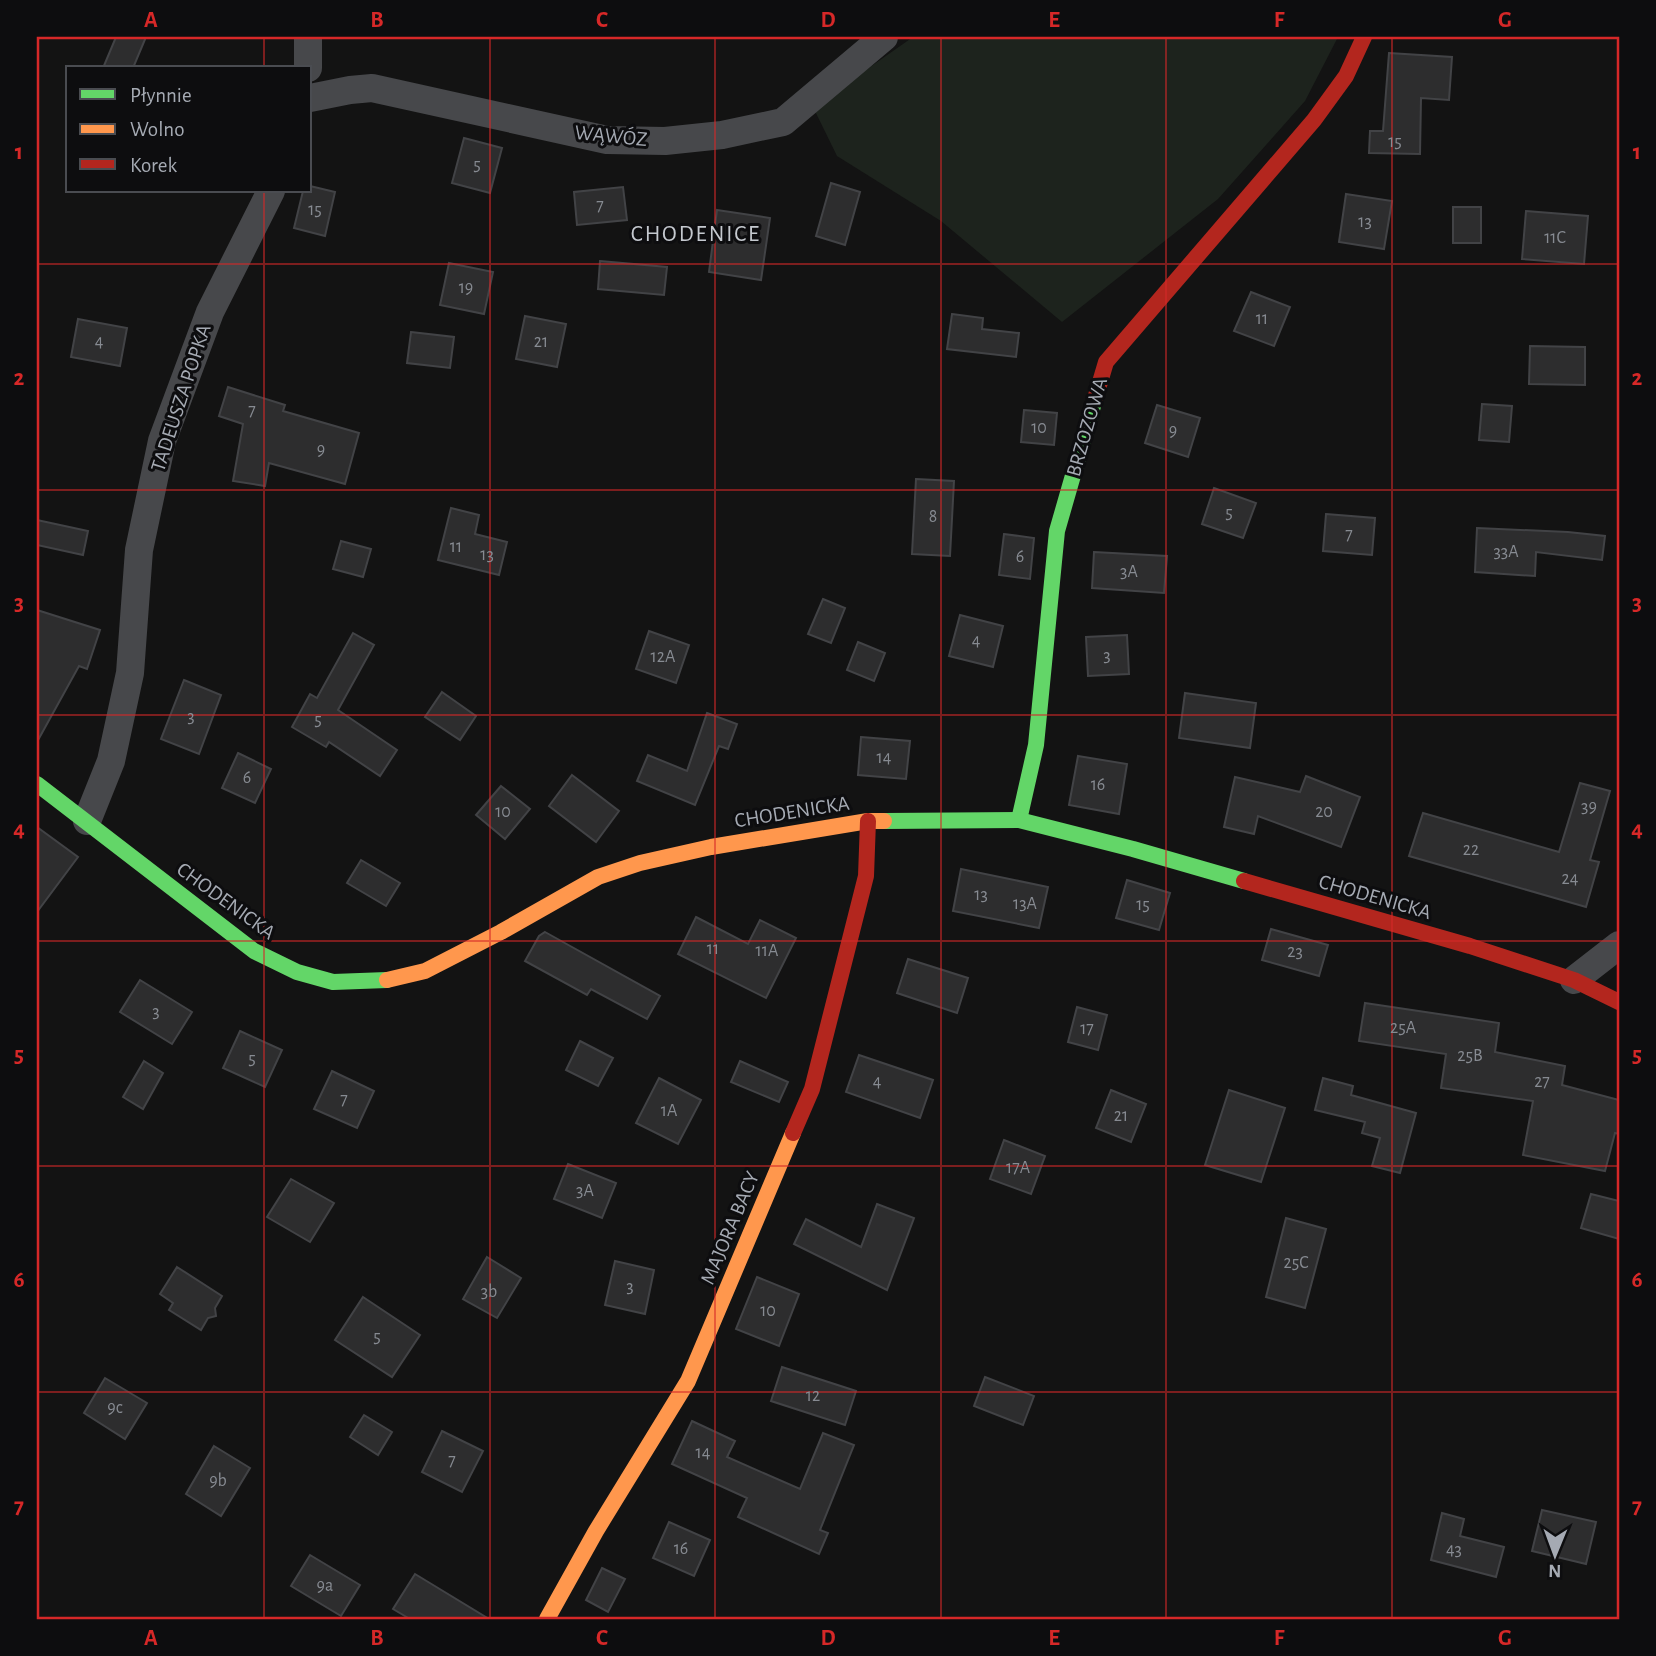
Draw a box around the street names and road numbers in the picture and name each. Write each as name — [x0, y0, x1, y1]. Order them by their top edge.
street label: WĄWÓZ — [574, 120, 649, 150]
street label: TADEUSZA POPKA — [147, 322, 215, 474]
street label: BRZOZOWA — [1063, 375, 1111, 479]
street label: CHODENICKA — [733, 793, 851, 831]
street label: CHODENICKA — [173, 858, 279, 944]
street label: CHODENICKA — [1316, 871, 1434, 923]
street label: MAJORA BACY — [697, 1168, 763, 1288]

